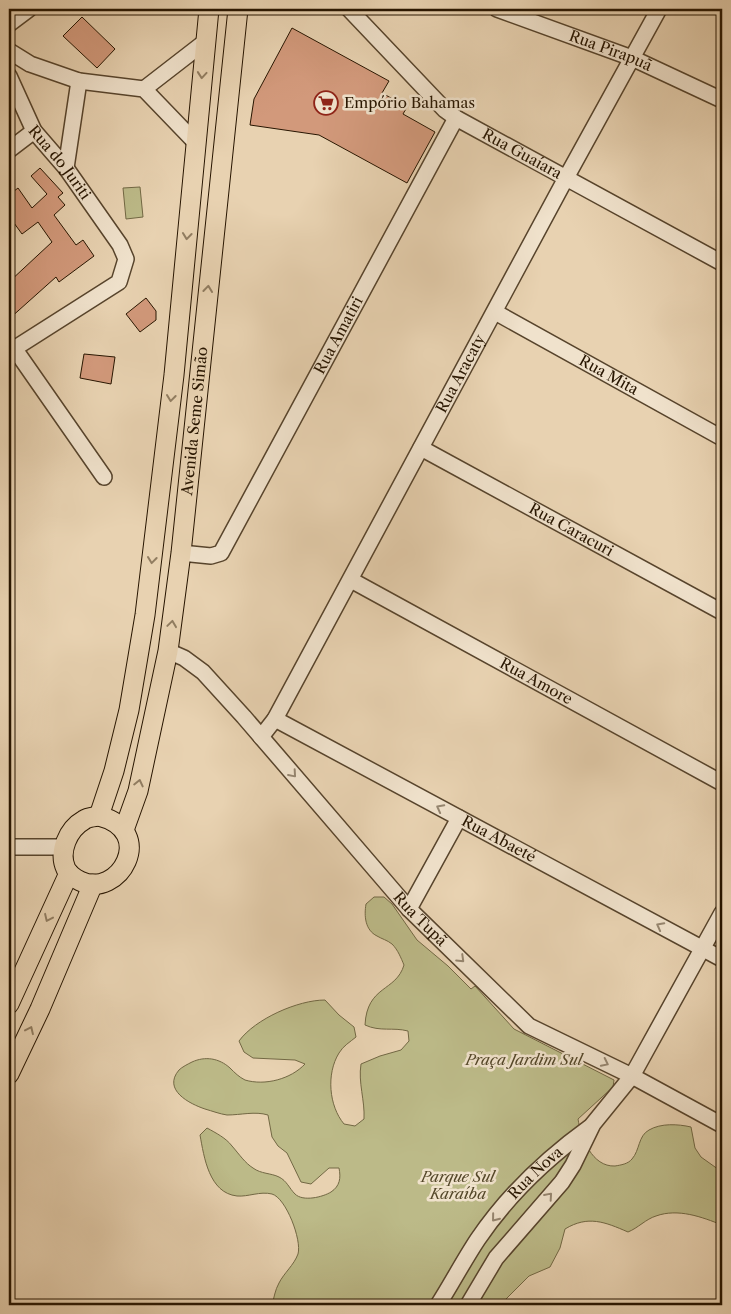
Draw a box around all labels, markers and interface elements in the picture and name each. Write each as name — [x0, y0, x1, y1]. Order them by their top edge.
street label: Rua Pirapuã — [567, 26, 655, 75]
one-way arrow — [197, 71, 208, 79]
supermarket icon: Empório Bahamas — [313, 90, 339, 116]
place label: Empório Bahamas — [344, 93, 475, 112]
street label: Rua do Juriti — [24, 121, 95, 203]
street label: Rua Guaíara — [479, 124, 565, 183]
one-way arrow — [182, 233, 193, 241]
one-way arrow — [203, 284, 214, 292]
street label: Rua Amatiri — [310, 293, 367, 377]
street label: Rua Aracaty — [432, 330, 489, 416]
street label: Avenida Seme Simão — [177, 346, 212, 498]
street label: Rua Mita — [576, 351, 642, 399]
one-way arrow — [166, 394, 177, 402]
street label: Rua Caracuri — [526, 499, 617, 560]
one-way arrow — [147, 556, 158, 564]
one-way arrow — [166, 620, 177, 628]
street label: Rua Amore — [497, 653, 576, 708]
one-way arrow — [287, 769, 296, 778]
one-way arrow — [133, 779, 144, 788]
one-way arrow — [437, 804, 446, 814]
street label: Rua Abaeté — [459, 811, 539, 866]
street label: Rua Tupã — [389, 888, 451, 950]
one-way arrow — [44, 913, 55, 922]
one-way arrow — [657, 922, 666, 932]
one-way arrow — [455, 954, 464, 963]
one-way arrow — [23, 1026, 34, 1035]
park label: Praça Jardim Sul — [464, 1050, 585, 1069]
one-way arrow — [600, 1057, 609, 1067]
street label: Rua Nova — [504, 1142, 566, 1203]
park label: Parque Sul Karaíba — [420, 1167, 497, 1203]
one-way arrow — [543, 1193, 552, 1202]
one-way arrow — [492, 1212, 500, 1221]

